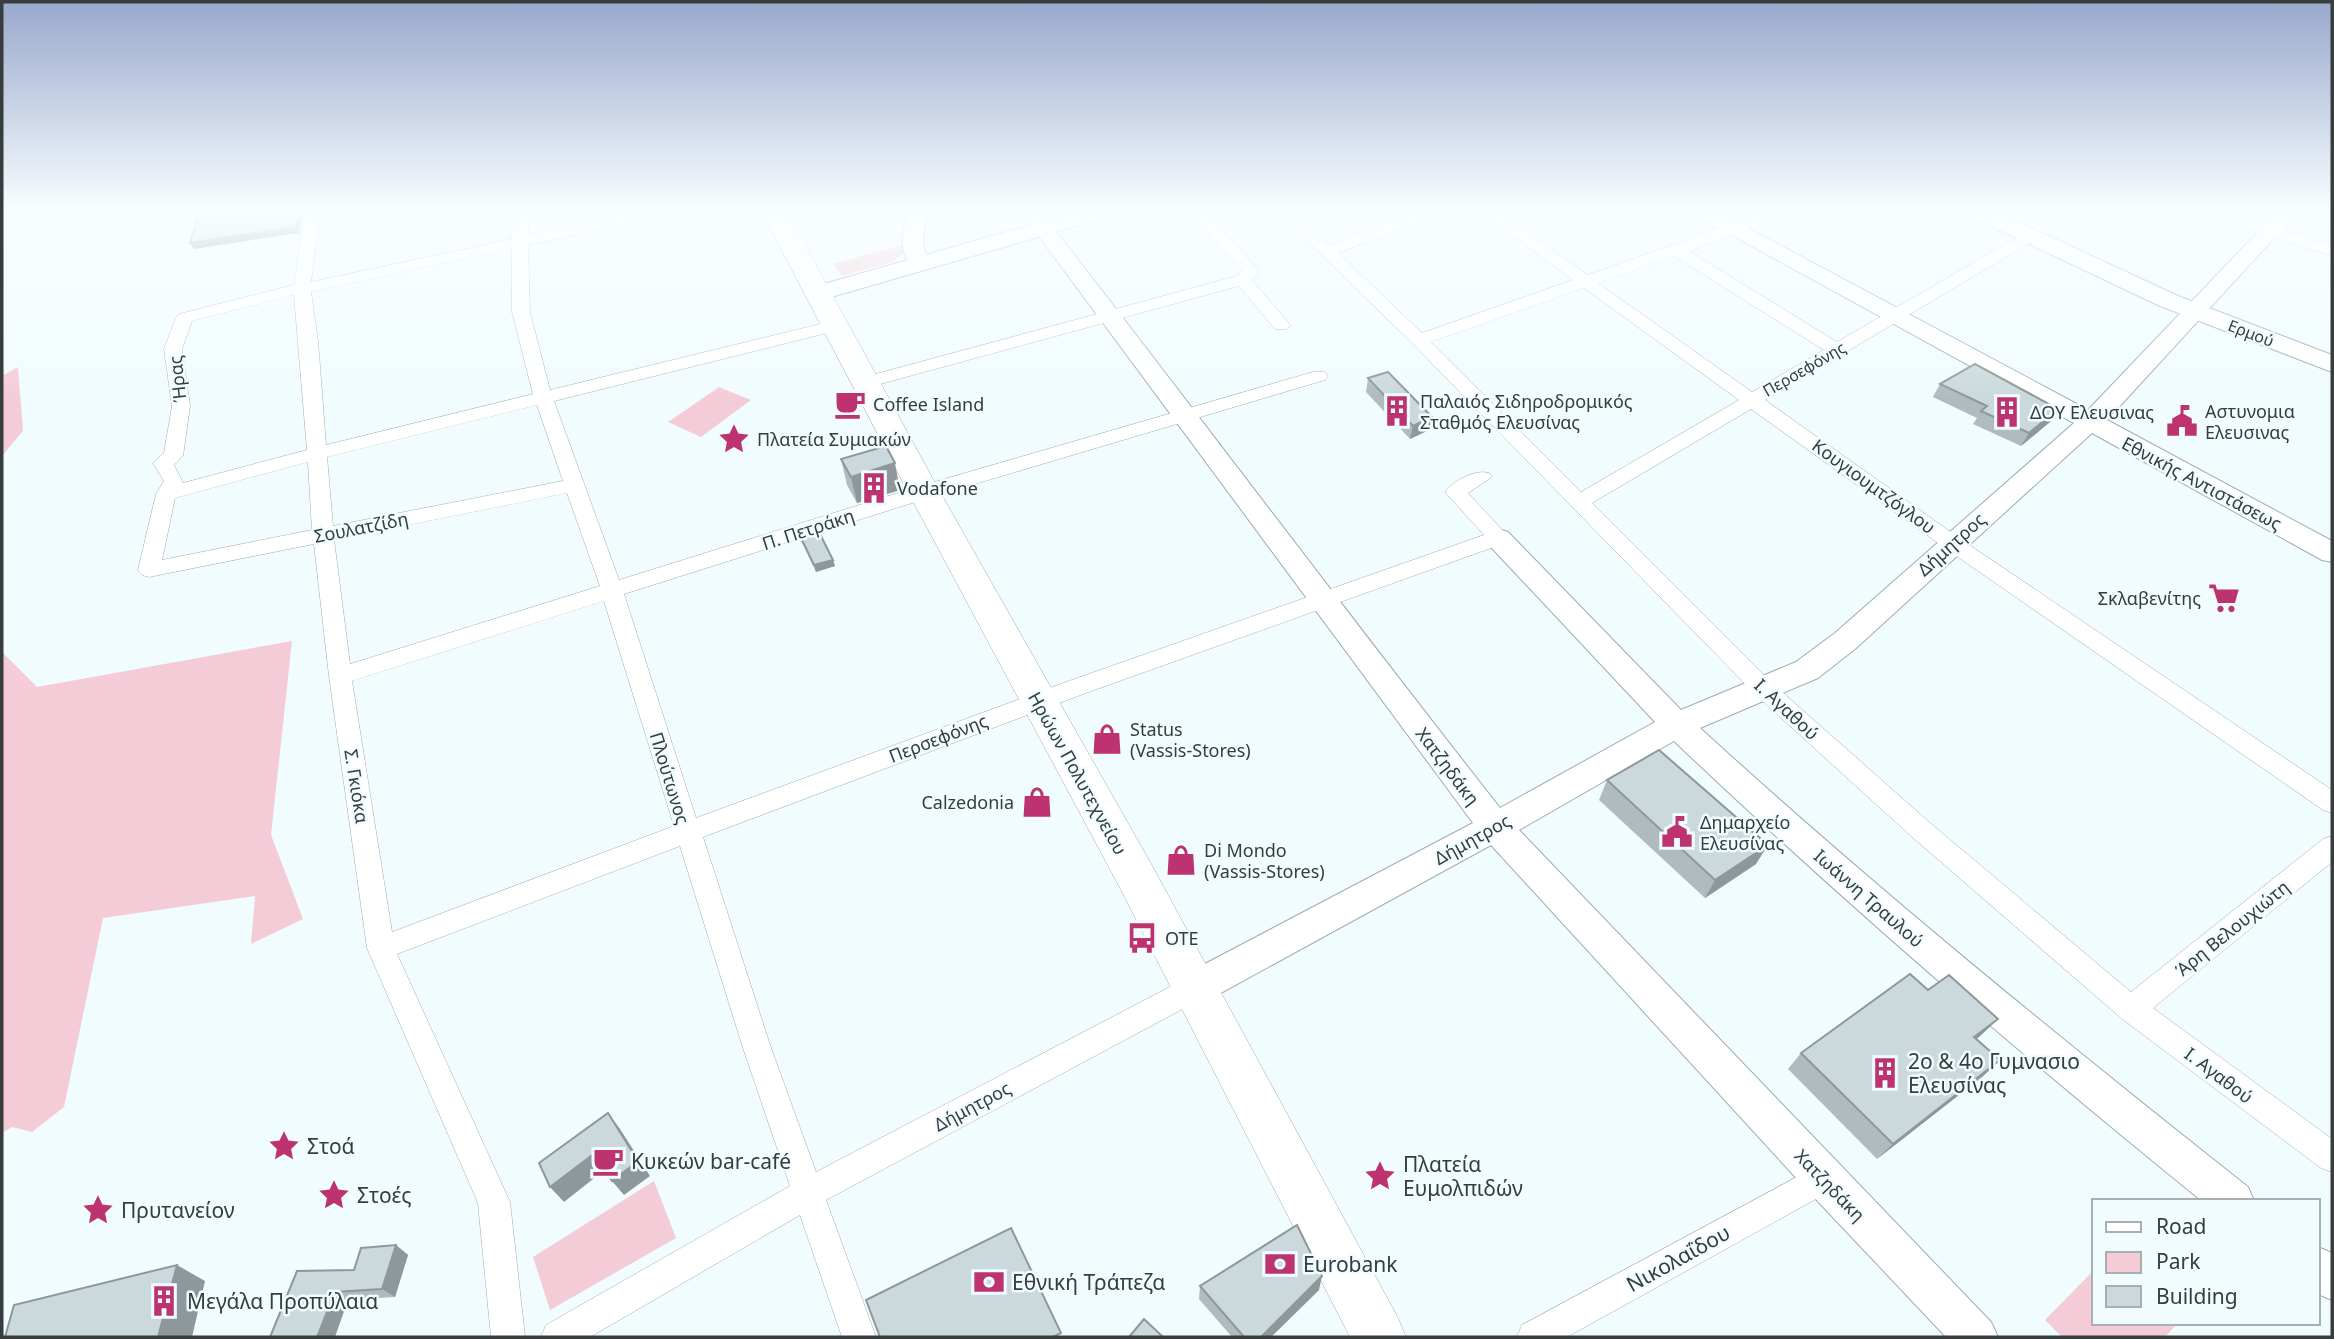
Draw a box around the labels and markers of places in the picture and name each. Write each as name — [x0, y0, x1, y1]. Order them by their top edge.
cafe icon: Coffee Island — [833, 387, 867, 421]
place label: Παλαιός Σιδηροδρομικός Σταθμός Ελευσίνας — [1420, 389, 1633, 434]
place label: Coffee Island — [873, 392, 984, 416]
building icon: Παλαιός Σιδηροδρομικός Σταθμός Ελευσίνας — [1380, 394, 1414, 428]
building icon: ΔΟΥ Ελευσινας — [1990, 395, 2024, 429]
place label: Αστυνομια Ελευσινας — [2205, 399, 2295, 444]
place label: ΔΟΥ Ελευσινας — [2030, 400, 2154, 424]
public building icon: Αστυνομια Ελευσινας — [2165, 404, 2199, 438]
place icon: Πλατεία Συμιακών — [717, 422, 751, 456]
place label: Πλατεία Συμιακών — [757, 427, 911, 451]
building icon: Vodafone — [857, 471, 891, 505]
place label: Vodafone — [897, 476, 978, 500]
supermarket icon: Σκλαβενίτης — [2207, 581, 2241, 615]
place label: Σκλαβενίτης — [2098, 586, 2201, 610]
place label: Status (Vassis-Stores) — [1130, 717, 1251, 762]
shop icon: Status (Vassis-Stores) — [1090, 722, 1124, 756]
shop icon: Calzedonia — [1020, 785, 1054, 819]
place label: Calzedonia — [921, 790, 1014, 814]
place label: Δημαρχείο Ελευσίνας — [1700, 810, 1791, 855]
public building icon: Δημαρχείο Ελευσίνας — [1660, 815, 1694, 849]
place label: Di Mondo (Vassis-Stores) — [1204, 838, 1325, 883]
shop icon: Di Mondo (Vassis-Stores) — [1164, 843, 1198, 877]
bus stop icon: ΟΤΕ — [1125, 921, 1159, 955]
place label: ΟΤΕ — [1165, 926, 1199, 950]
place label: 2ο & 4ο Γυμνασιο Ελευσίνας — [1908, 1047, 2080, 1099]
building icon: 2ο & 4ο Γυμνασιο Ελευσίνας — [1868, 1056, 1902, 1090]
place icon: Στοά — [267, 1129, 301, 1163]
place label: Στοά — [307, 1132, 355, 1160]
cafe icon: Κυκεών bar-café — [591, 1144, 625, 1178]
place label: Κυκεών bar-café — [631, 1147, 791, 1175]
place label: Πλατεία Ευμολπιδών — [1403, 1150, 1523, 1202]
place icon: Πλατεία Ευμολπιδών — [1363, 1159, 1397, 1193]
place icon: Στοές — [317, 1178, 351, 1212]
place label: Στοές — [357, 1181, 411, 1209]
place icon: Πρυτανείον — [81, 1193, 115, 1227]
place label: Πρυτανείον — [121, 1196, 235, 1224]
bank icon: Eurobank — [1263, 1247, 1297, 1281]
place label: Eurobank — [1303, 1250, 1398, 1278]
bank icon: Εθνική Τράπεζα — [972, 1265, 1006, 1299]
place label: Εθνική Τράπεζα — [1012, 1268, 1165, 1296]
building icon: Μεγάλα Προπύλαια — [147, 1284, 181, 1318]
place label: Μεγάλα Προπύλαια — [187, 1287, 378, 1315]

